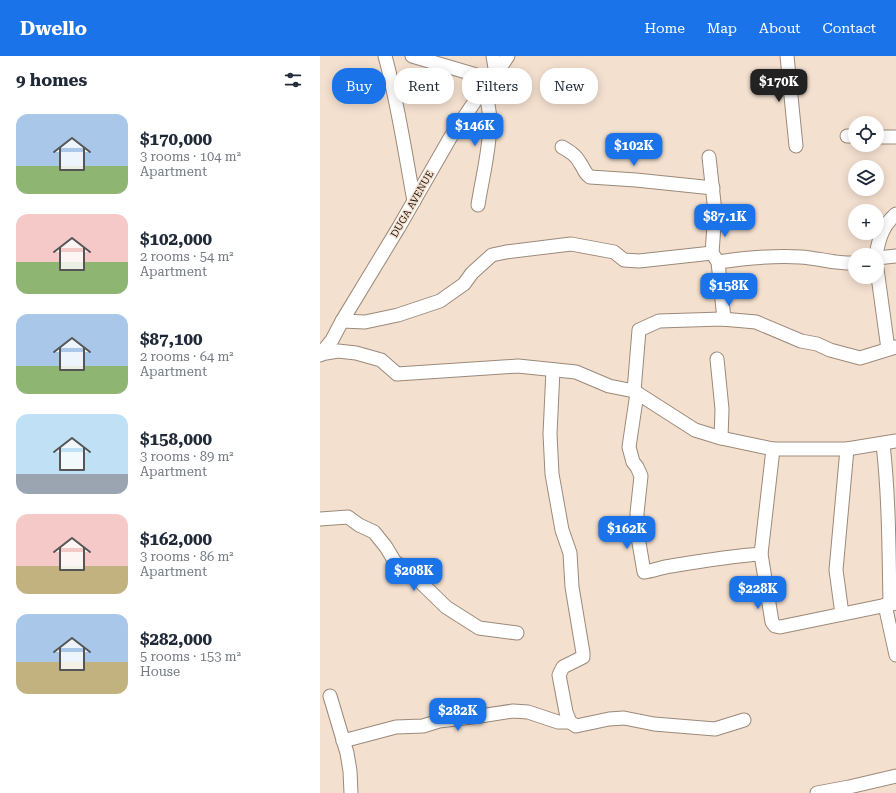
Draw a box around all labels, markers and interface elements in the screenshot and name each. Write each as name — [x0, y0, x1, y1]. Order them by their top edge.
text: Dwello — [20, 17, 87, 40]
text: Home — [644, 20, 685, 36]
text: Map — [707, 20, 737, 36]
text: About — [759, 20, 801, 36]
text: Contact — [823, 20, 876, 36]
chip: Buy — [332, 68, 386, 104]
chip: Rent — [394, 68, 454, 104]
chip: Filters — [462, 68, 532, 104]
chip: New — [540, 68, 598, 104]
icon: filters — [282, 69, 304, 91]
pin: $170K — [751, 69, 807, 103]
text: 9 homes — [16, 70, 87, 90]
text: $170K — [759, 74, 799, 89]
pin: $146K — [447, 113, 503, 147]
map controls — [848, 116, 884, 284]
button: locate — [848, 116, 884, 152]
text: $146K — [455, 118, 495, 133]
text: $170,000 — [140, 129, 212, 149]
icon: home — [48, 130, 96, 178]
pin: $102K — [606, 133, 662, 167]
text: $102K — [614, 138, 654, 153]
text: 3 rooms · 104 m² — [140, 149, 241, 164]
button: layers — [848, 160, 884, 196]
text: Apartment — [140, 164, 207, 179]
street label: DUGA AVENUE — [388, 169, 436, 239]
pin: $87.1K — [692, 204, 758, 238]
button: + — [848, 204, 884, 240]
text: $87.1K — [703, 209, 747, 224]
text: $102,000 — [140, 229, 212, 249]
icon: home — [48, 230, 96, 278]
button: − — [848, 248, 884, 284]
text: 2 rooms · 54 m² — [140, 249, 234, 264]
text: Apartment — [140, 264, 207, 279]
pin: $158K — [701, 273, 757, 307]
text: $158K — [709, 278, 749, 293]
text: $87,100 — [140, 329, 203, 349]
icon: home — [48, 330, 96, 378]
text: 2 rooms · 64 m² — [140, 349, 234, 364]
text: Apartment — [140, 364, 207, 379]
text: $158,000 — [140, 429, 212, 449]
icon: home — [48, 430, 96, 478]
text: 3 rooms · 89 m² — [140, 449, 234, 464]
text: Apartment — [140, 464, 207, 479]
pin: $162K — [599, 516, 655, 550]
text: $162K — [607, 521, 647, 536]
text: $162,000 — [140, 529, 212, 549]
icon: home — [48, 530, 96, 578]
text: 3 rooms · 86 m² — [140, 549, 234, 564]
pin: $208K — [386, 558, 442, 592]
text: $208K — [394, 563, 434, 578]
text: Apartment — [140, 564, 207, 579]
pin: $228K — [730, 576, 786, 610]
text: $228K — [738, 581, 778, 596]
text: $282,000 — [140, 629, 212, 649]
icon: home — [48, 630, 96, 678]
text: 5 rooms · 153 m² — [140, 649, 241, 664]
text: House — [140, 664, 180, 679]
pin: $282K — [430, 698, 486, 732]
text: $282K — [438, 703, 478, 718]

